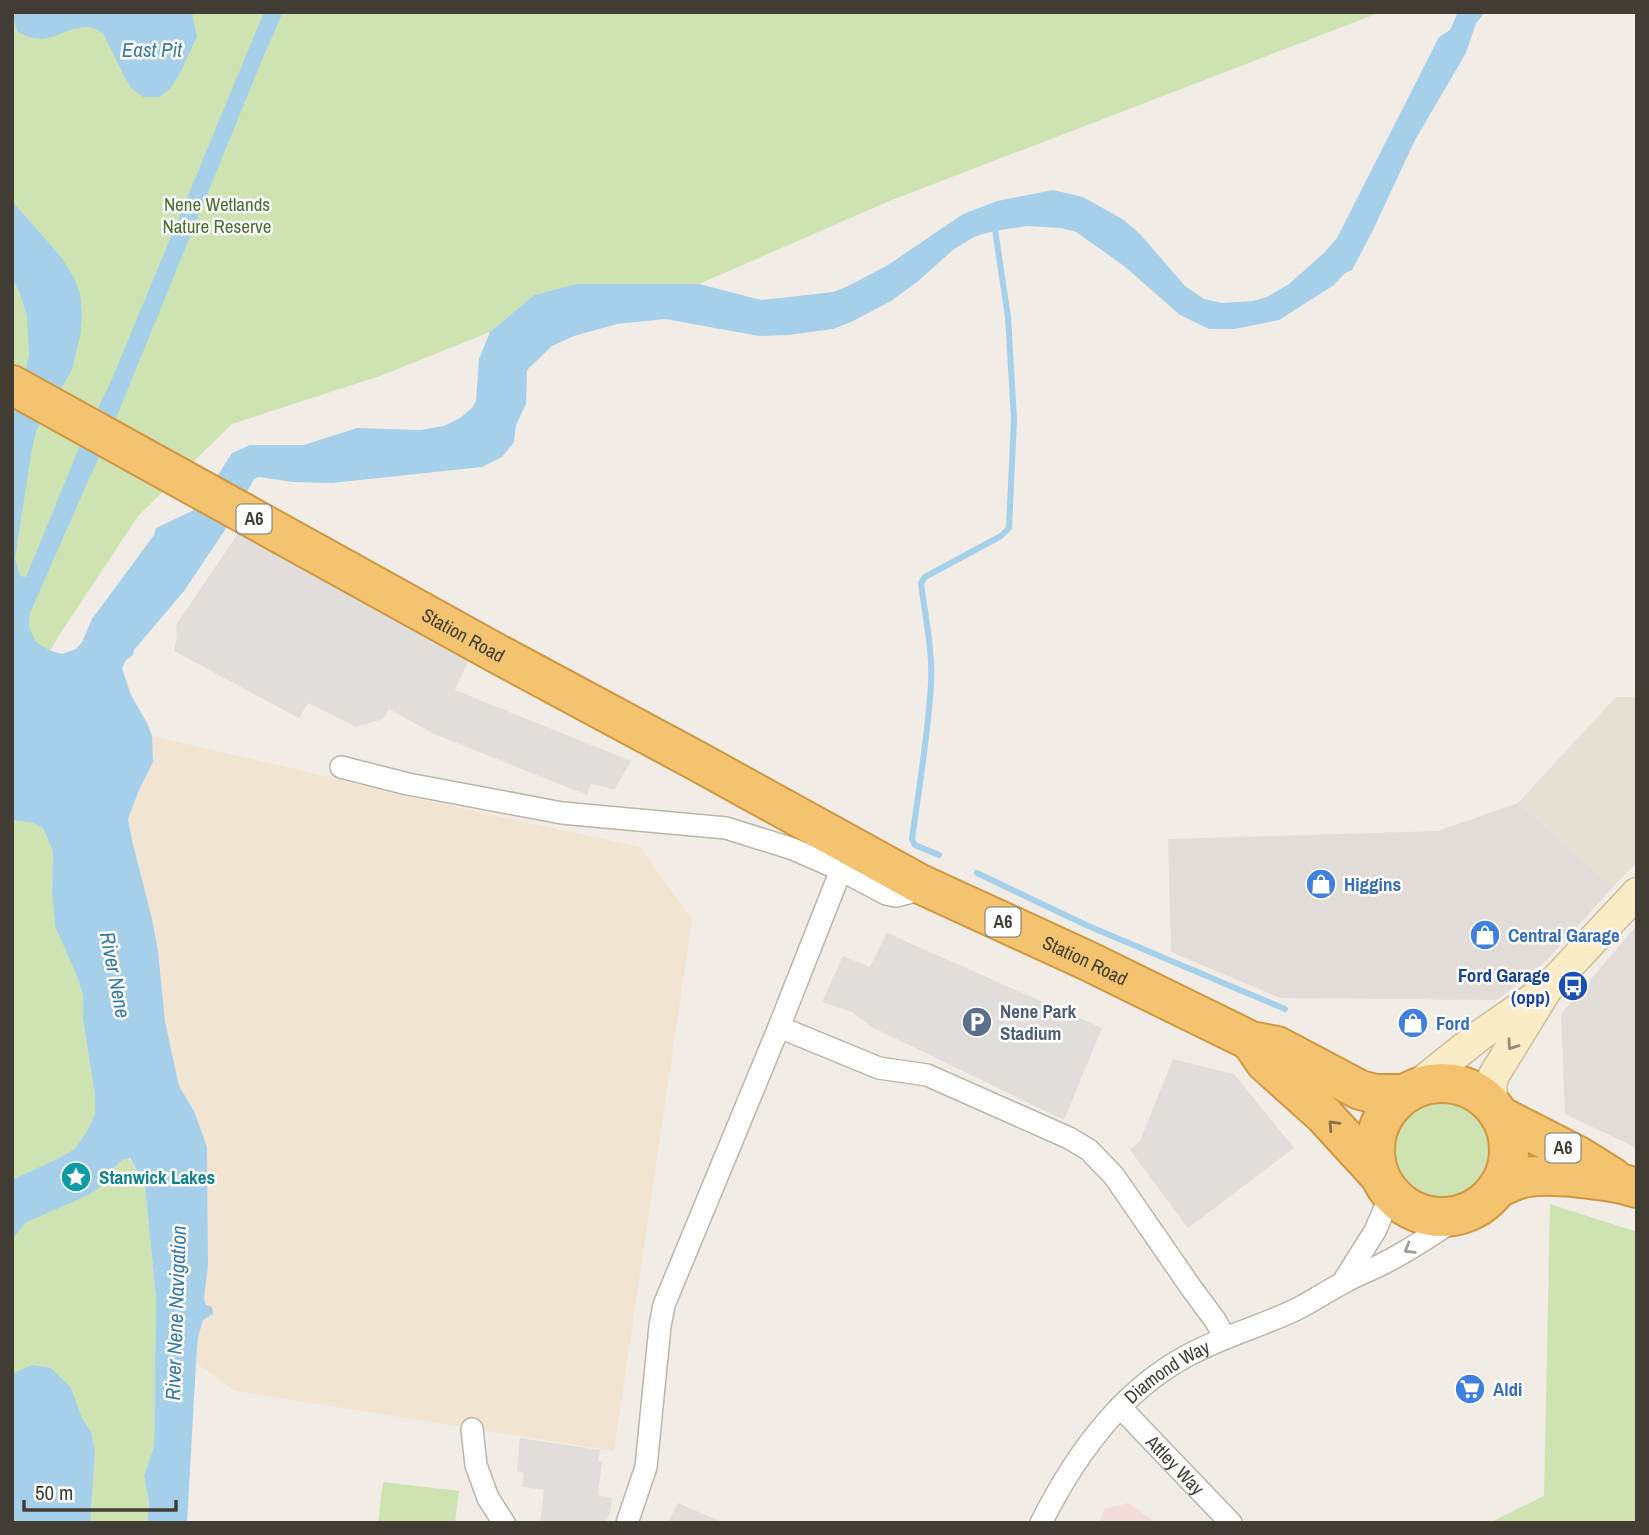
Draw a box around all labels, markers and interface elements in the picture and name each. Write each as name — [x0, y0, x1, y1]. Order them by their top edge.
water label: East Pit — [122, 35, 183, 64]
park label: Nene Wetlands Nature Reserve — [162, 191, 272, 239]
road number: A6 — [236, 504, 272, 534]
street label: Station Road — [417, 602, 509, 668]
shop icon: Higgins — [1304, 867, 1338, 901]
place label: Higgins — [1344, 871, 1401, 897]
road number: A6 — [986, 908, 1020, 937]
shop icon: Central Garage — [1468, 918, 1502, 952]
place label: Central Garage — [1508, 922, 1620, 948]
water label: River Nene — [93, 929, 138, 1020]
street label: Station Road — [1039, 929, 1132, 991]
place label: Ford Garage (opp) — [1458, 962, 1550, 1010]
bus stop icon: Ford Garage (opp) — [1556, 969, 1590, 1003]
place label: Nene Park Stadium — [1000, 998, 1077, 1046]
parking icon: Nene Park Stadium — [960, 1005, 994, 1039]
shop icon: Ford — [1396, 1006, 1430, 1040]
place label: Ford — [1436, 1010, 1470, 1036]
one-way arrow — [1508, 1037, 1520, 1050]
one-way arrow — [1328, 1120, 1341, 1133]
road number: A6 — [1546, 1134, 1580, 1162]
place icon: Stanwick Lakes — [59, 1160, 93, 1194]
place label: Stanwick Lakes — [99, 1164, 215, 1190]
water label: River Nene Navigation — [158, 1225, 193, 1401]
one-way arrow — [1404, 1240, 1417, 1253]
street label: Diamond Way — [1118, 1333, 1214, 1409]
supermarket icon: Aldi — [1453, 1372, 1487, 1406]
place label: Aldi — [1493, 1376, 1522, 1402]
street label: Attley Way — [1140, 1428, 1210, 1501]
scale bar — [24, 1468, 177, 1512]
text: 50 m — [35, 1478, 73, 1507]

